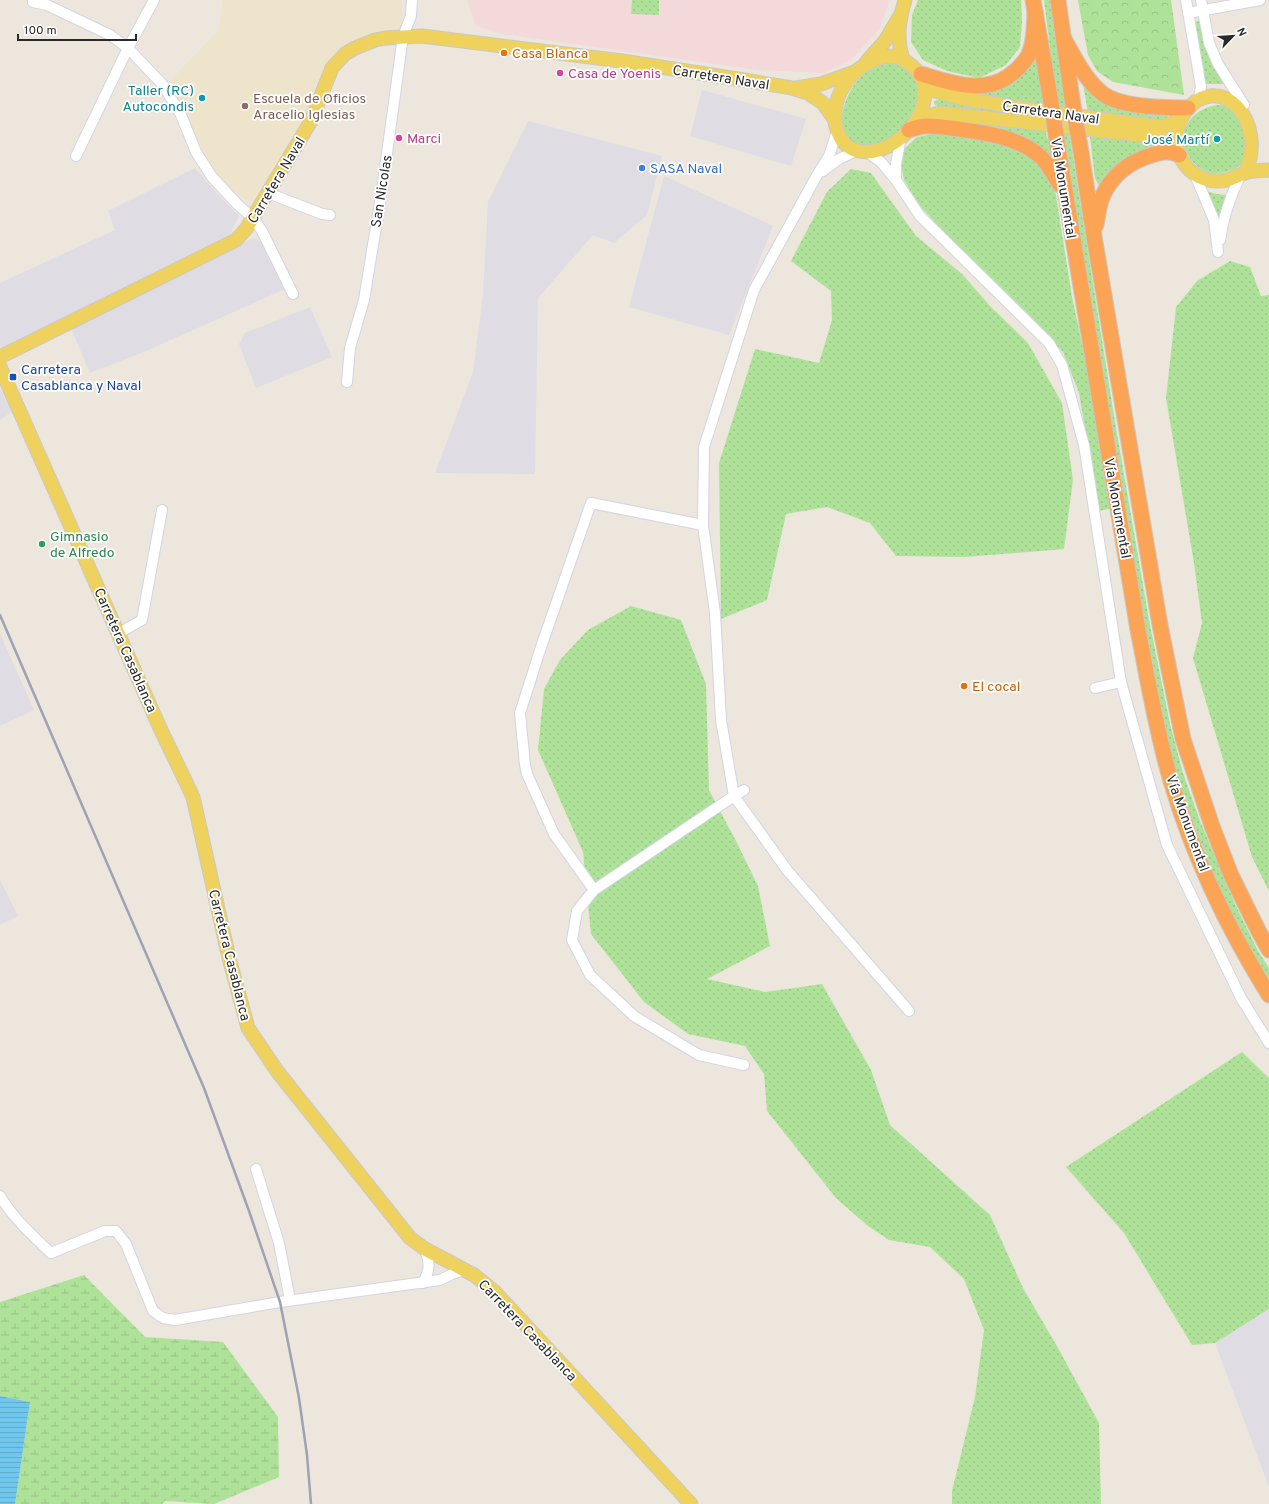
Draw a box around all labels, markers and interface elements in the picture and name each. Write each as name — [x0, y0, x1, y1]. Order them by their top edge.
scale bar — [18, 16, 136, 42]
north arrow — [1213, 16, 1253, 56]
text: 100 m — [24, 23, 57, 39]
text: N — [1233, 26, 1249, 39]
place label: Casa Blanca — [512, 46, 588, 63]
marker: Casa Blanca — [499, 48, 509, 58]
street label: Carretera Naval — [671, 62, 770, 95]
place label: Casa de Yoenis — [568, 66, 661, 83]
marker: Casa de Yoenis — [555, 68, 565, 78]
place label: Taller (RC) Autocondis — [123, 83, 194, 116]
place label: Escuela de Oficios Aracelio Iglesias — [253, 91, 366, 124]
marker: Taller (RC) Autocondis — [197, 93, 207, 103]
street label: Carretera Naval — [1001, 98, 1100, 129]
marker: Escuela de Oficios Aracelio Iglesias — [240, 101, 250, 111]
place label: Marci — [407, 131, 441, 148]
place label: José Martí — [1144, 132, 1210, 149]
marker: Marci — [394, 133, 404, 143]
street label: Carretera Naval — [245, 134, 310, 227]
marker: José Martí — [1212, 134, 1222, 144]
street label: Vía Monumental — [1046, 137, 1079, 240]
street label: San Nicolas — [368, 154, 397, 229]
place label: SASA Naval — [650, 161, 722, 178]
marker: SASA Naval — [637, 163, 647, 173]
place label: Carretera Casablanca y Naval — [21, 362, 141, 395]
marker: Carretera Casablanca y Naval — [8, 372, 18, 382]
street label: Vía Monumental — [1099, 457, 1134, 560]
place label: Gimnasio de Alfredo — [50, 529, 115, 562]
marker: Gimnasio de Alfredo — [37, 539, 47, 549]
street label: Carretera Casablanca — [89, 586, 160, 716]
place label: El cocal — [972, 679, 1020, 696]
marker: El cocal — [959, 681, 969, 691]
street label: Vía Monumental — [1161, 773, 1212, 874]
street label: Carretera Casablanca — [204, 888, 253, 1023]
street label: Carretera Casablanca — [474, 1277, 580, 1385]

